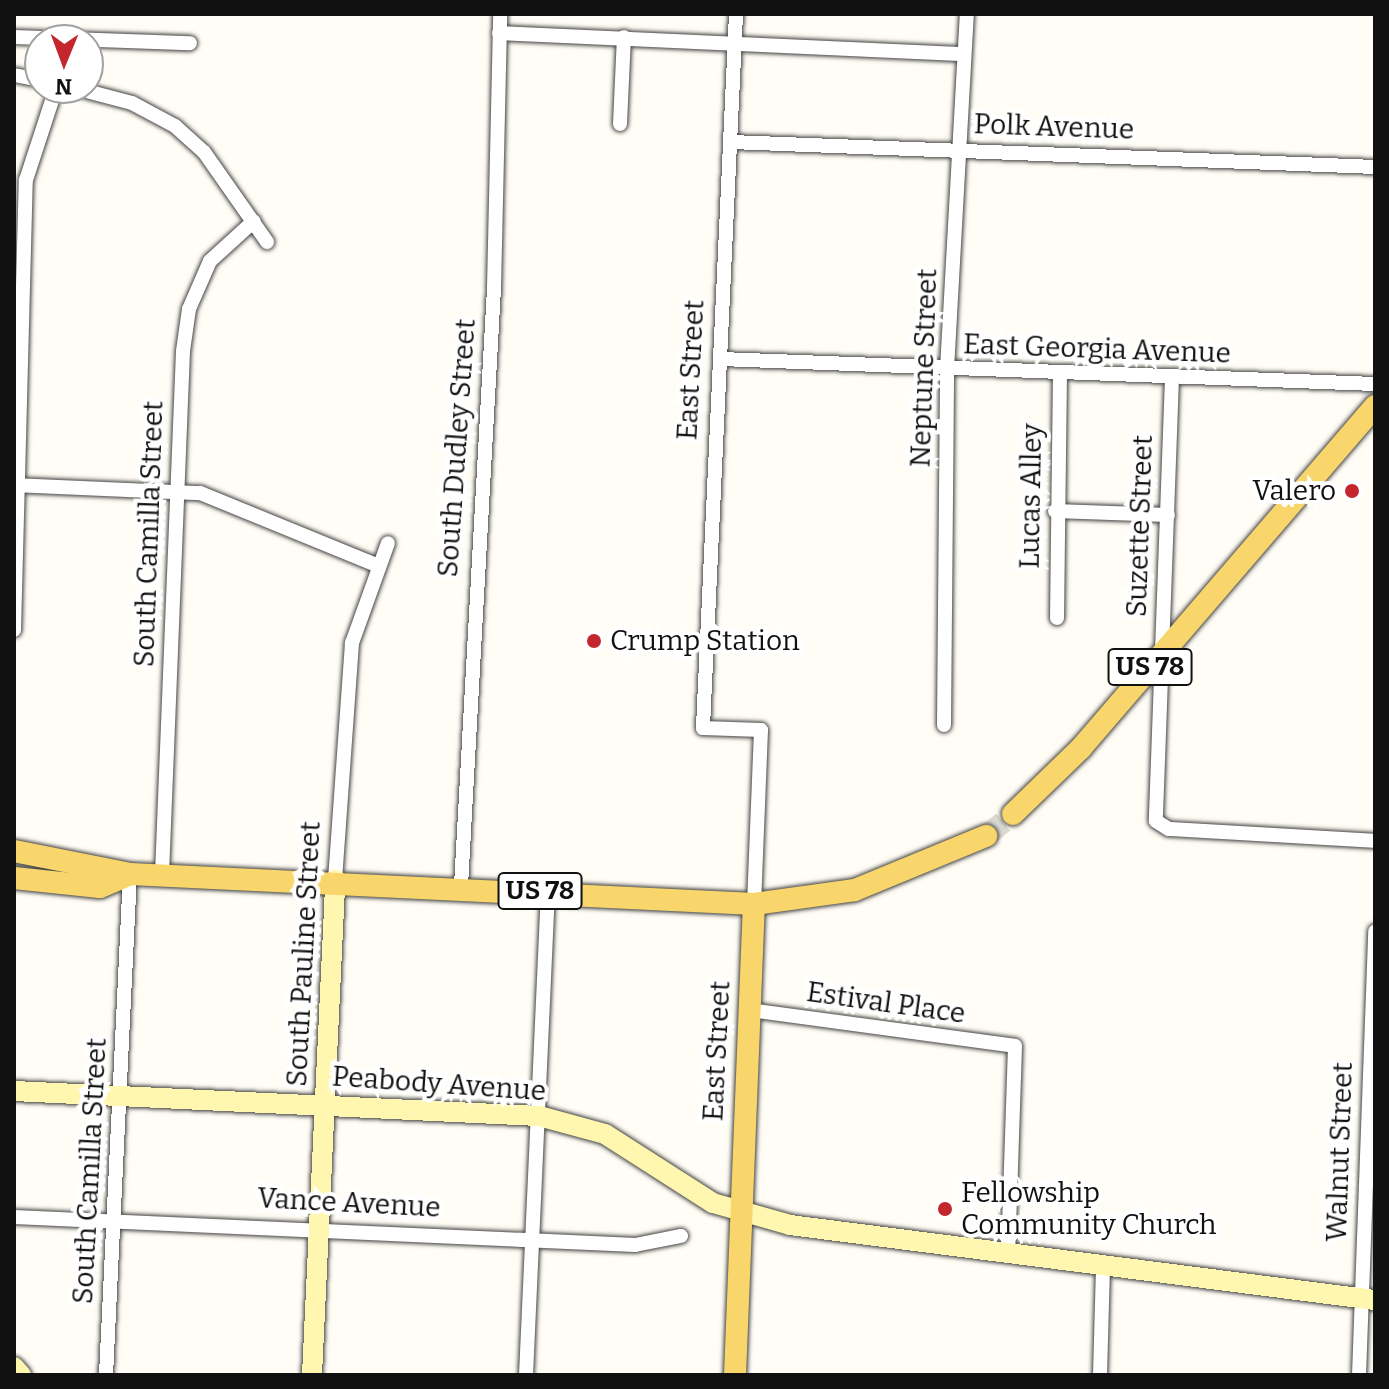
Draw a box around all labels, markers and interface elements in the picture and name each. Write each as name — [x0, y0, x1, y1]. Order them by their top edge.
north arrow — [24, 24, 104, 104]
text: N — [55, 73, 72, 100]
street label: Polk Avenue — [973, 107, 1135, 147]
street label: Neptune Street — [904, 268, 944, 468]
street label: East Street — [671, 299, 711, 441]
street label: South Dudley Street — [431, 318, 483, 578]
street label: East Georgia Avenue — [963, 328, 1231, 370]
street label: South Camilla Street — [128, 400, 170, 668]
street label: Lucas Alley — [1013, 423, 1049, 569]
street label: Suzette Street — [1120, 434, 1160, 618]
place label: Valero — [1252, 474, 1336, 508]
marker: Valero — [1343, 482, 1361, 500]
place label: Crump Station — [610, 624, 800, 658]
marker: Crump Station — [585, 632, 603, 650]
road number: US 78 — [1106, 645, 1194, 689]
street label: South Pauline Street — [280, 821, 328, 1087]
road number: US 78 — [496, 869, 584, 913]
street label: Estival Place — [804, 975, 968, 1031]
street label: East Street — [697, 980, 737, 1122]
street label: South Camilla Street — [66, 1037, 114, 1305]
street label: Peabody Avenue — [331, 1060, 547, 1108]
street label: Walnut Street — [1320, 1062, 1360, 1242]
place label: Fellowship Community Church — [961, 1176, 1217, 1242]
street label: Vance Avenue — [257, 1181, 441, 1225]
marker: Fellowship Community Church — [936, 1200, 954, 1218]

